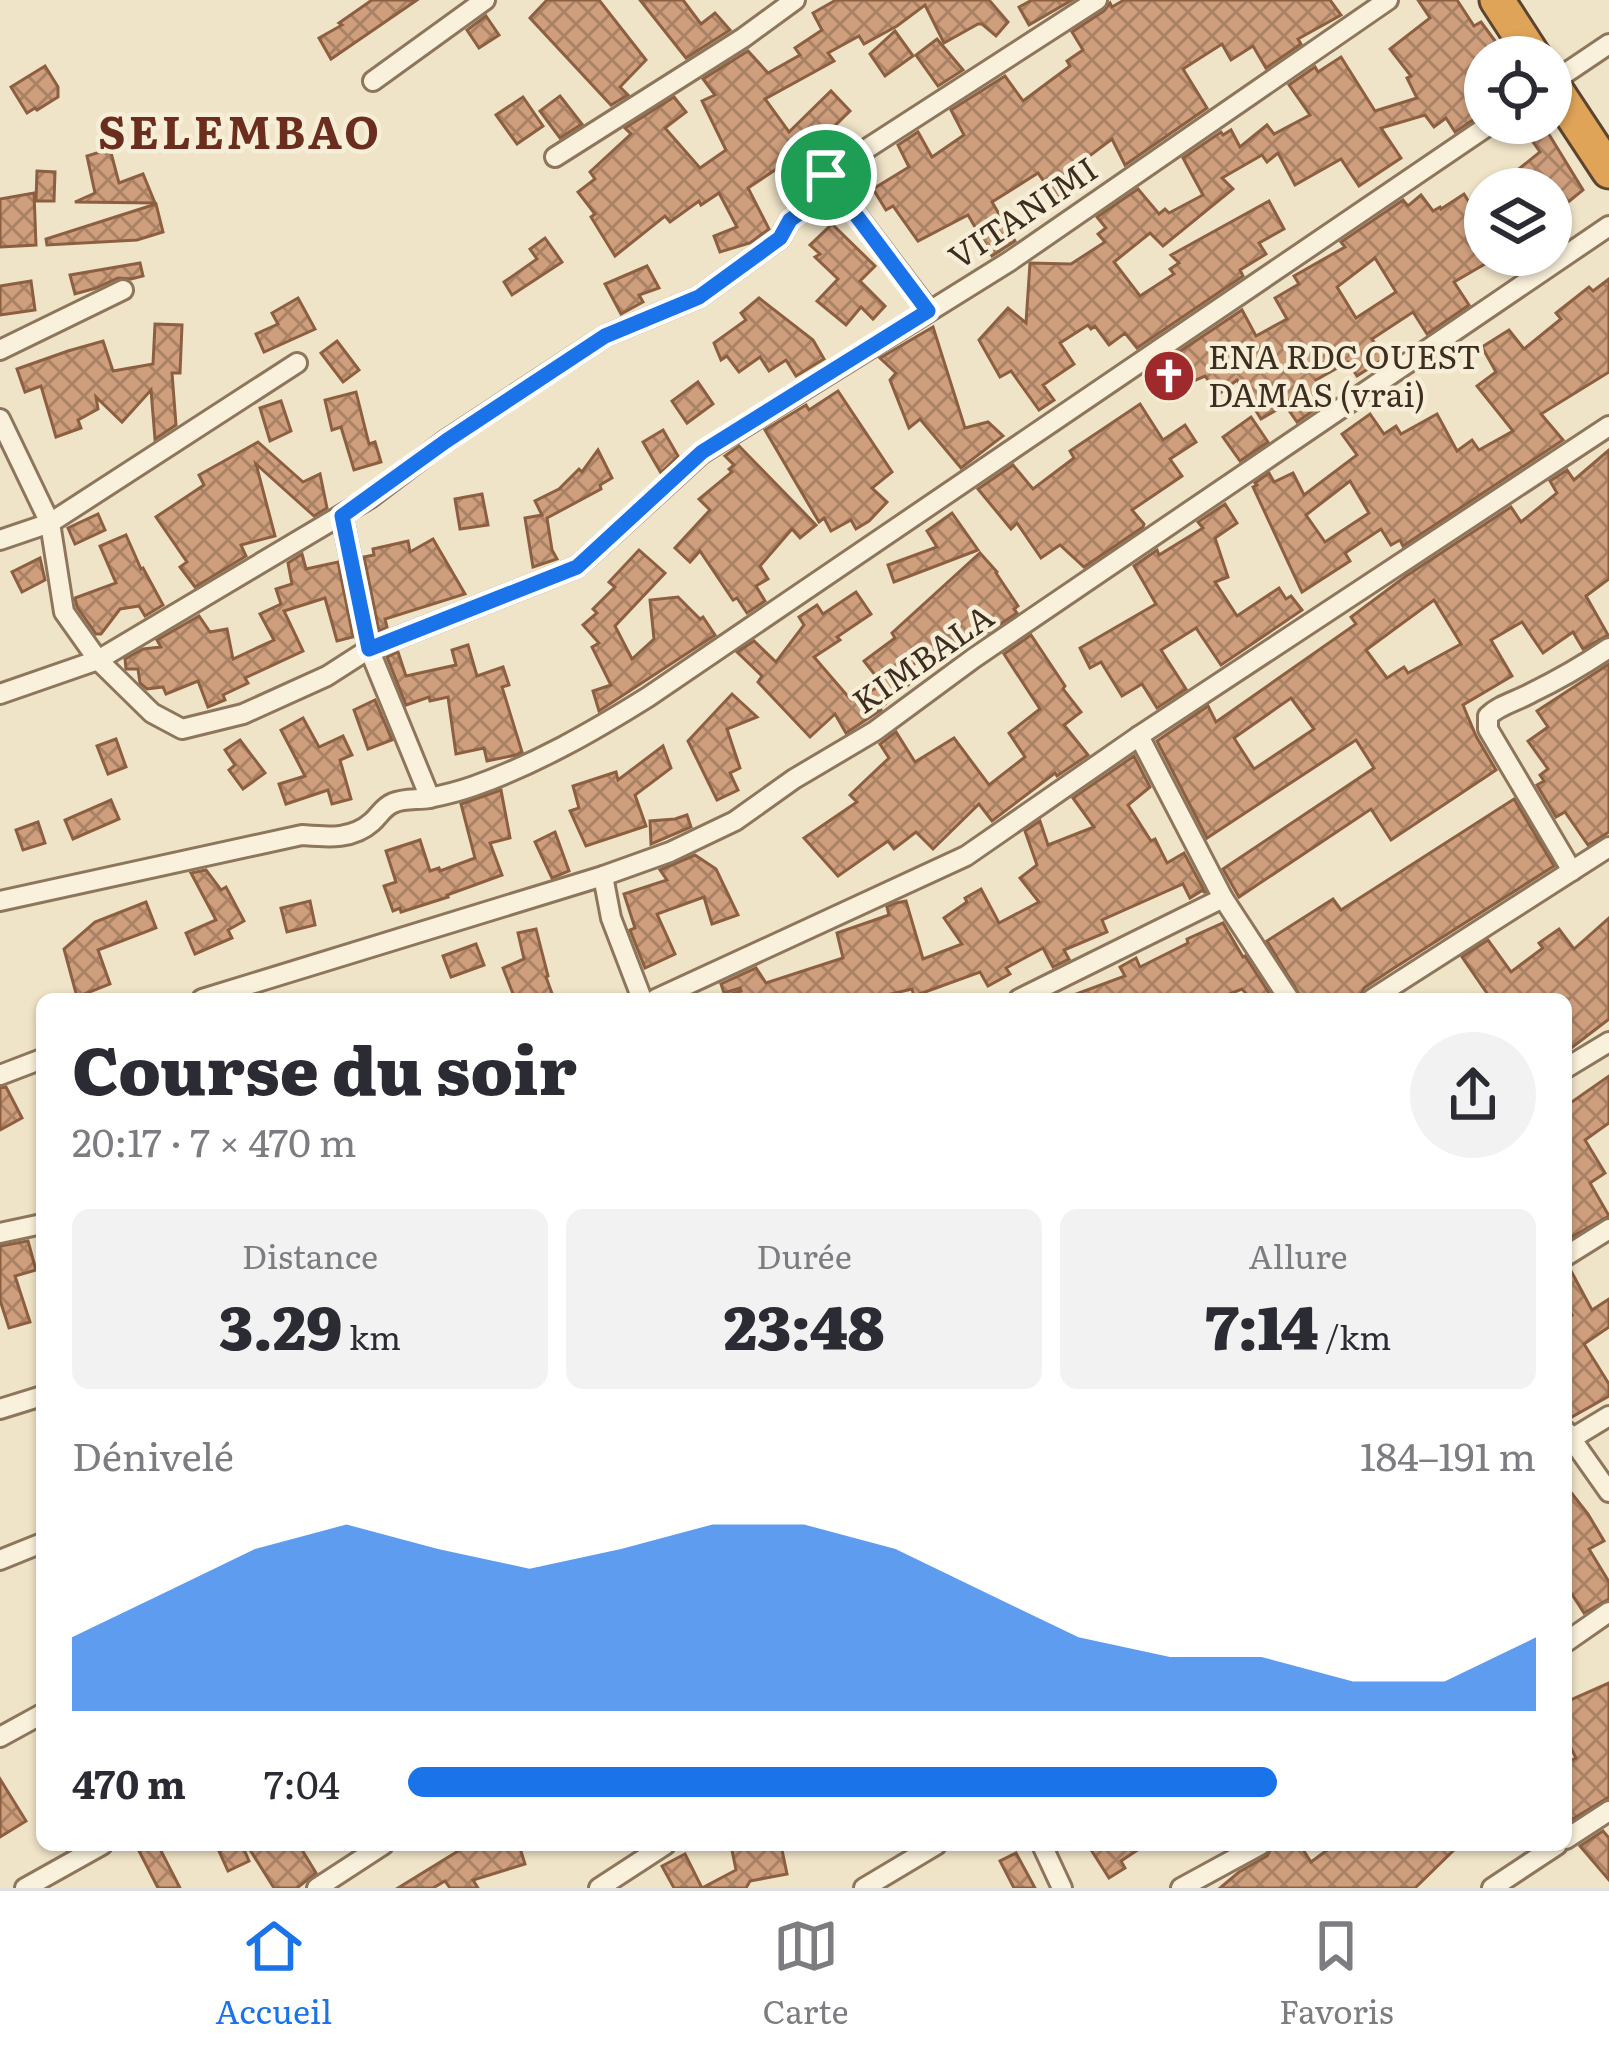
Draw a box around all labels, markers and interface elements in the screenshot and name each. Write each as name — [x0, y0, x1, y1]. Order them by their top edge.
map controls — [1464, 36, 1572, 276]
button: locate — [1464, 36, 1572, 144]
district label: SELEMBAO — [98, 96, 382, 163]
pin — [775, 124, 877, 226]
icon: arrive — [793, 142, 859, 208]
street label: VITANIMI — [937, 143, 1106, 279]
button: layers — [1464, 168, 1572, 276]
place label: ENA RDC OUEST DAMAS (vrai) — [1208, 330, 1481, 417]
church icon: ENA RDC OUEST DAMAS (vrai) — [1141, 348, 1197, 404]
street label: KIMBALA — [841, 590, 1002, 724]
text: Course du soir — [72, 1017, 577, 1115]
button: share — [1410, 1032, 1536, 1158]
text: 20:17 · 7 × 470 m — [72, 1111, 357, 1169]
text: Distance — [242, 1230, 378, 1279]
text: Durée — [756, 1230, 852, 1279]
text: Allure — [1248, 1230, 1348, 1279]
text: 3.29 — [219, 1279, 342, 1368]
text: 23:48 — [724, 1279, 884, 1368]
text: 7:14 — [1205, 1279, 1319, 1368]
text: km — [342, 1311, 401, 1360]
text: /km — [1319, 1311, 1391, 1360]
text: Dénivelé — [72, 1425, 234, 1483]
text: 184–191 m — [1360, 1425, 1536, 1483]
text: 470 m — [72, 1753, 186, 1811]
text: 7:04 — [264, 1753, 340, 1811]
tab: Accueil — [215, 1913, 332, 2034]
tab: Carte — [763, 1913, 849, 2034]
tab: Favoris — [1279, 1913, 1394, 2034]

